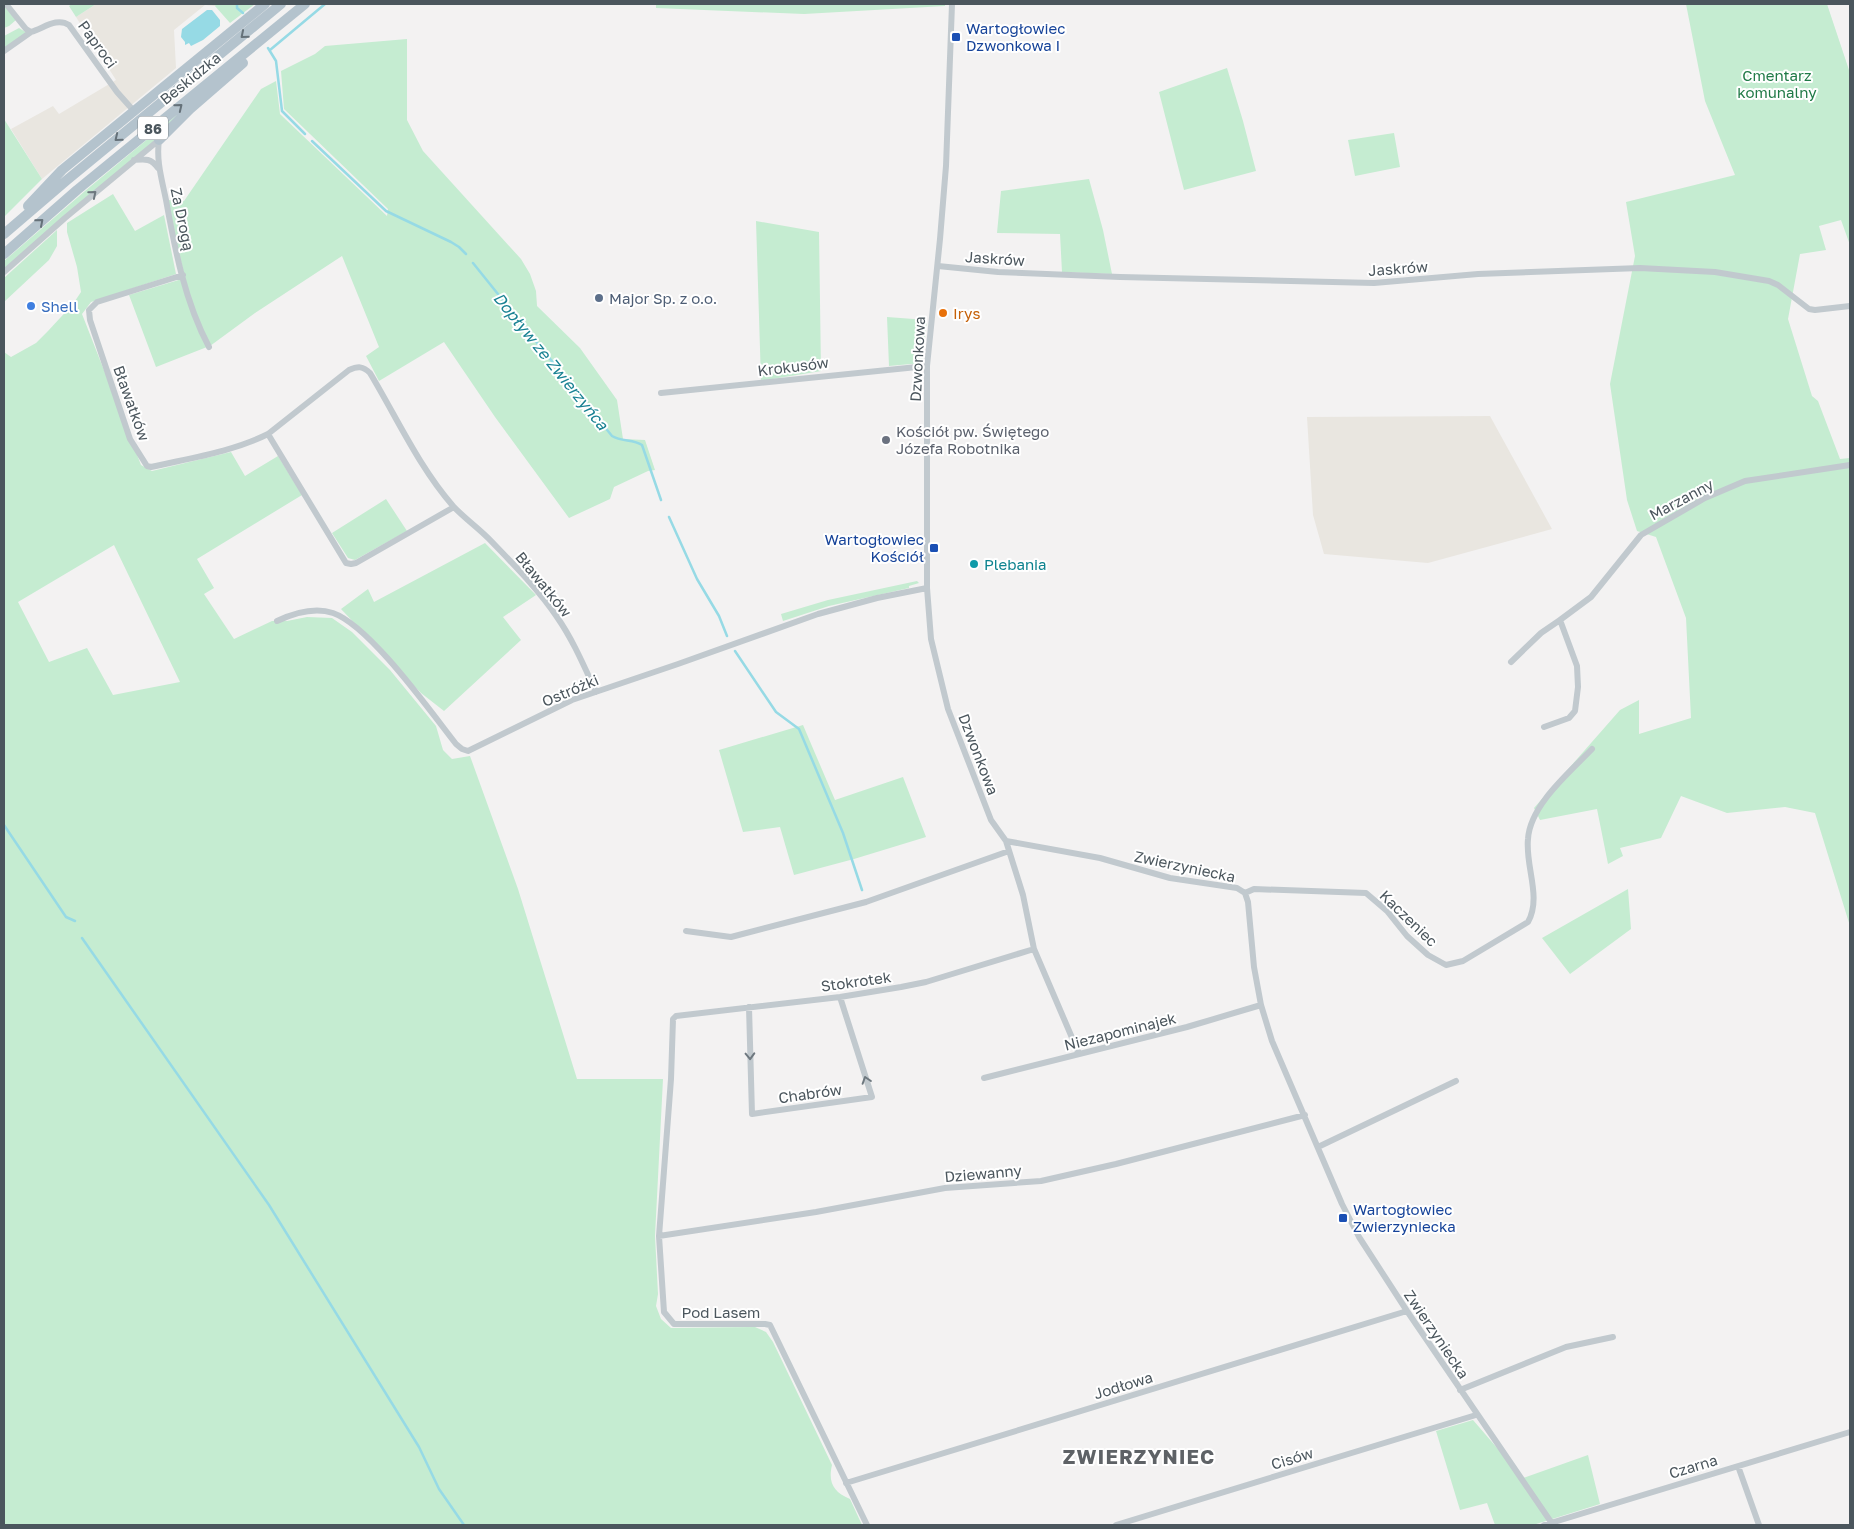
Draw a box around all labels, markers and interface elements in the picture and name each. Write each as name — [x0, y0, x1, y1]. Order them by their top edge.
street label: Paproci — [75, 17, 121, 71]
place label: Wartogłowiec Dzwonkowa I — [966, 19, 1066, 54]
one-way arrow — [240, 29, 249, 38]
marker: Wartogłowiec Dzwonkowa I — [950, 31, 962, 43]
street label: Beskidzka — [156, 48, 224, 108]
park label: Cmentarz komunalny — [1737, 66, 1817, 101]
one-way arrow — [173, 104, 182, 112]
road number: 86 — [138, 116, 168, 140]
one-way arrow — [115, 132, 124, 140]
street label: Za Drogą — [168, 186, 198, 252]
one-way arrow — [88, 191, 97, 200]
one-way arrow — [35, 218, 44, 227]
street label: Jaskrów — [964, 247, 1026, 269]
street label: Jaskrów — [1367, 257, 1429, 279]
water label: Dopływ ze Zwierzyńca — [489, 288, 613, 435]
place label: Major Sp. z o.o. — [609, 289, 717, 307]
marker: Major Sp. z o.o. — [593, 292, 605, 304]
place label: Shell — [41, 297, 78, 315]
marker: Shell — [25, 300, 37, 312]
place label: Irys — [953, 304, 980, 322]
marker: Irys — [937, 307, 949, 319]
street label: Dzwonkowa — [906, 316, 928, 402]
street label: Krokusów — [756, 353, 830, 379]
street label: Bławatków — [110, 363, 154, 443]
place label: Kościół pw. Świętego Józefa Robotnika — [896, 422, 1049, 457]
marker: Kościół pw. Świętego Józefa Robotnika — [880, 434, 892, 446]
street label: Marzanny — [1646, 474, 1717, 523]
place label: Wartogłowiec Kościół — [825, 530, 924, 565]
marker: Wartogłowiec Kościół — [928, 542, 940, 554]
street label: Bławatków — [512, 548, 576, 620]
place label: Plebania — [984, 555, 1047, 573]
marker: Plebania — [968, 558, 980, 570]
street label: Ostróżki — [539, 670, 601, 710]
street label: Dzwonkowa — [955, 711, 1003, 797]
street label: Zwierzyniecka — [1133, 847, 1237, 885]
street label: Kaczeniec — [1376, 886, 1442, 950]
street label: Stokrotek — [820, 967, 893, 995]
street label: Niezapominajek — [1062, 1008, 1178, 1054]
one-way arrow — [745, 1052, 756, 1060]
one-way arrow — [862, 1076, 872, 1085]
street label: Chabrów — [777, 1080, 843, 1106]
street label: Dziewanny — [944, 1161, 1023, 1185]
place label: Wartogłowiec Zwierzyniecka — [1353, 1200, 1456, 1235]
marker: Wartogłowiec Zwierzyniecka — [1337, 1212, 1349, 1224]
street label: Zwierzyniecka — [1401, 1286, 1473, 1382]
street label: Pod Lasem — [682, 1303, 760, 1321]
street label: Jodłowa — [1091, 1368, 1155, 1402]
street label: Cisów — [1269, 1443, 1315, 1473]
district label: ZWIERZYNIEC — [1063, 1444, 1215, 1468]
street label: Czarna — [1667, 1450, 1719, 1482]

